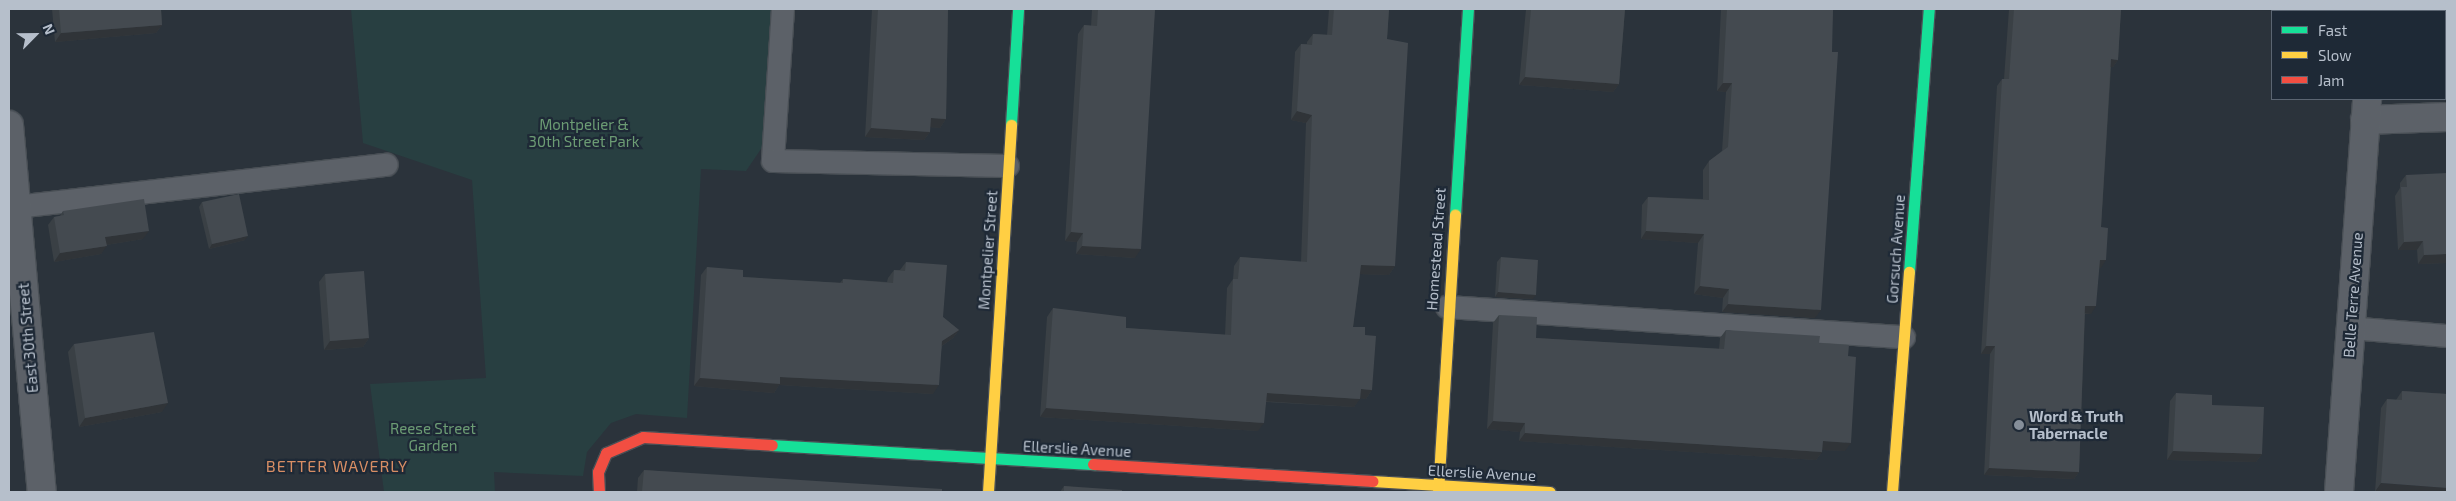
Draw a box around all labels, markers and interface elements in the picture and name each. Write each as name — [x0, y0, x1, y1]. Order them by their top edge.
north arrow — [10, 10, 60, 60]
legend — [2271, 10, 2446, 100]
text: N — [39, 21, 59, 37]
text: Fast — [2318, 21, 2347, 39]
text: Slow — [2318, 46, 2352, 64]
text: Jam — [2318, 71, 2344, 89]
park label: Montpelier & 30th Street Park — [529, 115, 639, 150]
street label: Homestead Street — [1423, 187, 1449, 311]
street label: Montpelier Street — [975, 189, 1001, 311]
street label: Gorsuch Avenue — [1883, 194, 1909, 304]
street label: Belle Terre Avenue — [2340, 231, 2366, 359]
street label: East 30th Street — [14, 282, 42, 394]
place label: Word & Truth Tabernacle — [2029, 407, 2124, 442]
park label: Reese Street Garden — [390, 419, 476, 454]
marker: Word & Truth Tabernacle — [2013, 419, 2025, 431]
street label: Ellerslie Avenue — [1022, 437, 1132, 461]
district label: BETTER WAVERLY — [264, 456, 410, 476]
street label: Ellerslie Avenue — [1427, 461, 1537, 485]

